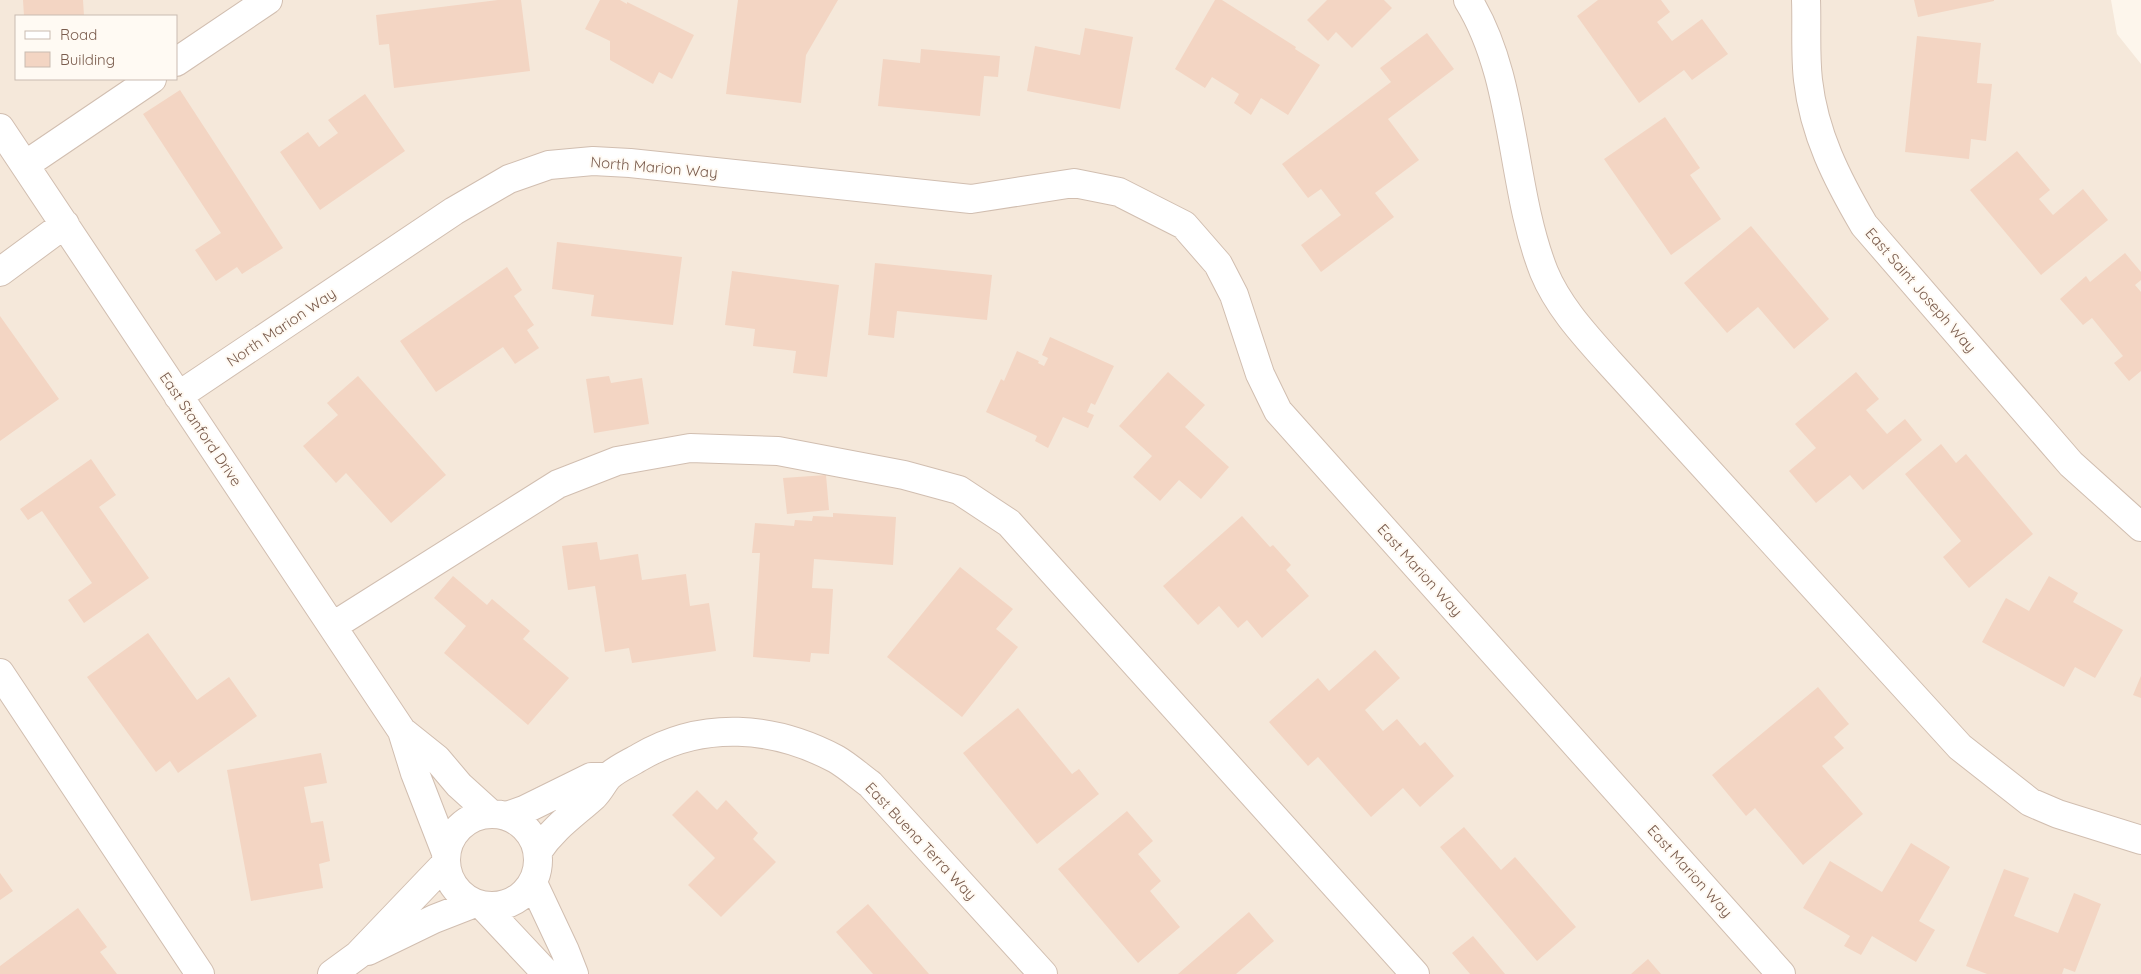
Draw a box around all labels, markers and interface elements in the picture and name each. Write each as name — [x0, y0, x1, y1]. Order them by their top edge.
legend — [15, 15, 178, 80]
text: Road — [60, 25, 97, 44]
text: Building — [60, 50, 115, 69]
street label: North Marion Way — [590, 152, 718, 182]
street label: East Saint Joseph Way — [1862, 224, 1980, 356]
street label: North Marion Way — [223, 283, 339, 371]
street label: East Stanford Drive — [156, 368, 246, 490]
street label: East Marion Way — [1373, 520, 1467, 620]
street label: East Buena Terra Way — [861, 778, 981, 904]
street label: East Marion Way — [1643, 821, 1737, 921]

